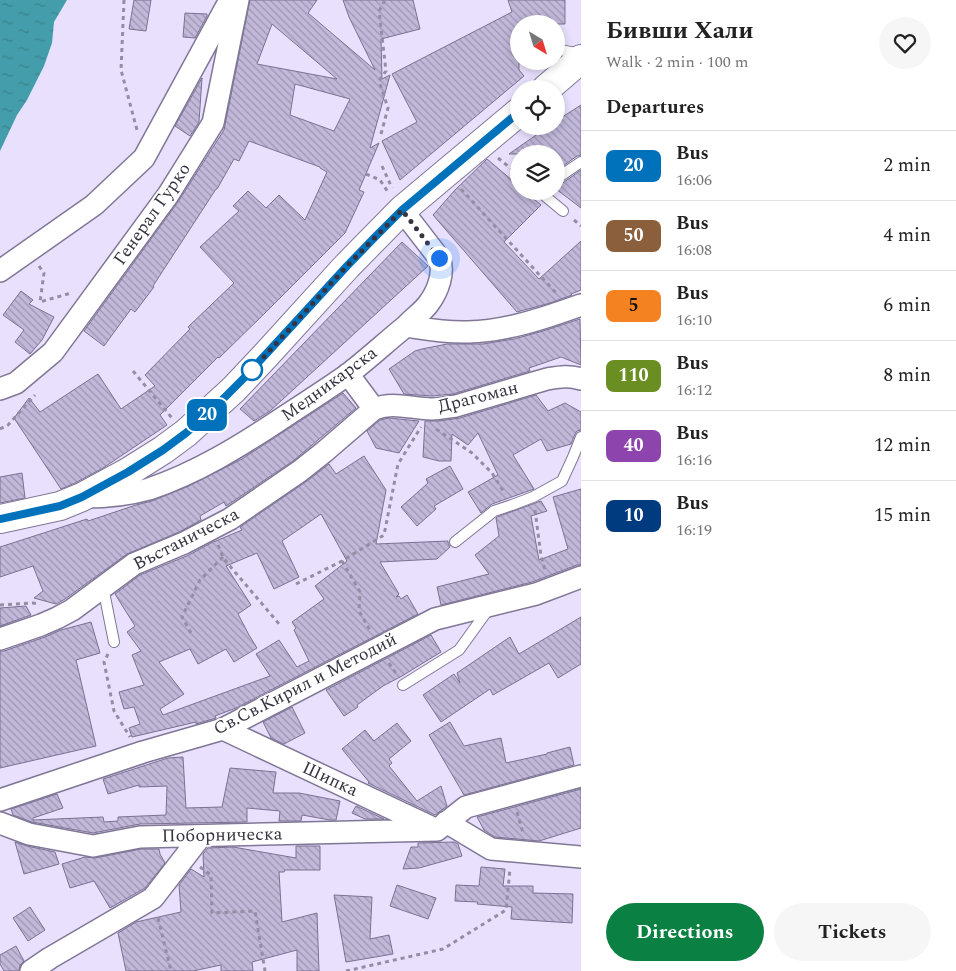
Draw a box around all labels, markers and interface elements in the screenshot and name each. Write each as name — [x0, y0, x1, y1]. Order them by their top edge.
text: Бивши Хали — [606, 13, 754, 49]
north arrow — [510, 15, 565, 70]
map controls — [510, 15, 565, 200]
button: heart — [879, 17, 931, 69]
text: Walk · 2 min · 100 m — [606, 50, 749, 74]
button: locate — [510, 80, 565, 135]
text: Departures — [606, 93, 704, 122]
text: Bus — [676, 139, 709, 168]
button: layers — [510, 145, 565, 200]
text: 2 min — [883, 151, 931, 180]
text: 20 — [623, 152, 644, 179]
street label: Генерал Гурко — [107, 157, 197, 271]
text: 16:06 — [676, 168, 712, 192]
text: Bus — [676, 209, 709, 238]
text: 4 min — [883, 221, 931, 250]
text: 50 — [623, 222, 644, 249]
text: 16:08 — [676, 238, 712, 262]
your location — [427, 246, 452, 271]
text: Bus — [676, 279, 709, 308]
text: 6 min — [883, 291, 931, 320]
text: 5 — [628, 292, 639, 319]
text: 16:10 — [676, 308, 712, 332]
street label: Медникарска — [275, 340, 383, 428]
text: Bus — [676, 349, 709, 378]
unlabelled marker — [241, 359, 263, 381]
text: 8 min — [883, 361, 931, 390]
text: 110 — [618, 362, 649, 389]
street label: Драгоман — [435, 374, 521, 420]
text: 16:12 — [676, 378, 712, 402]
line badge: 20 — [184, 399, 230, 431]
text: 20 — [197, 401, 217, 428]
text: Bus — [676, 419, 709, 448]
text: 12 min — [874, 431, 931, 460]
text: 40 — [623, 432, 644, 459]
text: 16:16 — [676, 448, 712, 472]
text: Bus — [676, 489, 709, 518]
street label: Въстаническа — [128, 501, 244, 577]
text: 15 min — [874, 501, 931, 530]
text: 10 — [623, 502, 644, 529]
text: 16:19 — [676, 518, 712, 542]
street label: Св.Св.Кирил и Методий — [209, 626, 401, 742]
street label: Шипка — [298, 754, 363, 804]
street label: Поборническа — [161, 820, 283, 850]
button: Directions — [606, 903, 764, 961]
button: Tickets — [774, 903, 931, 961]

